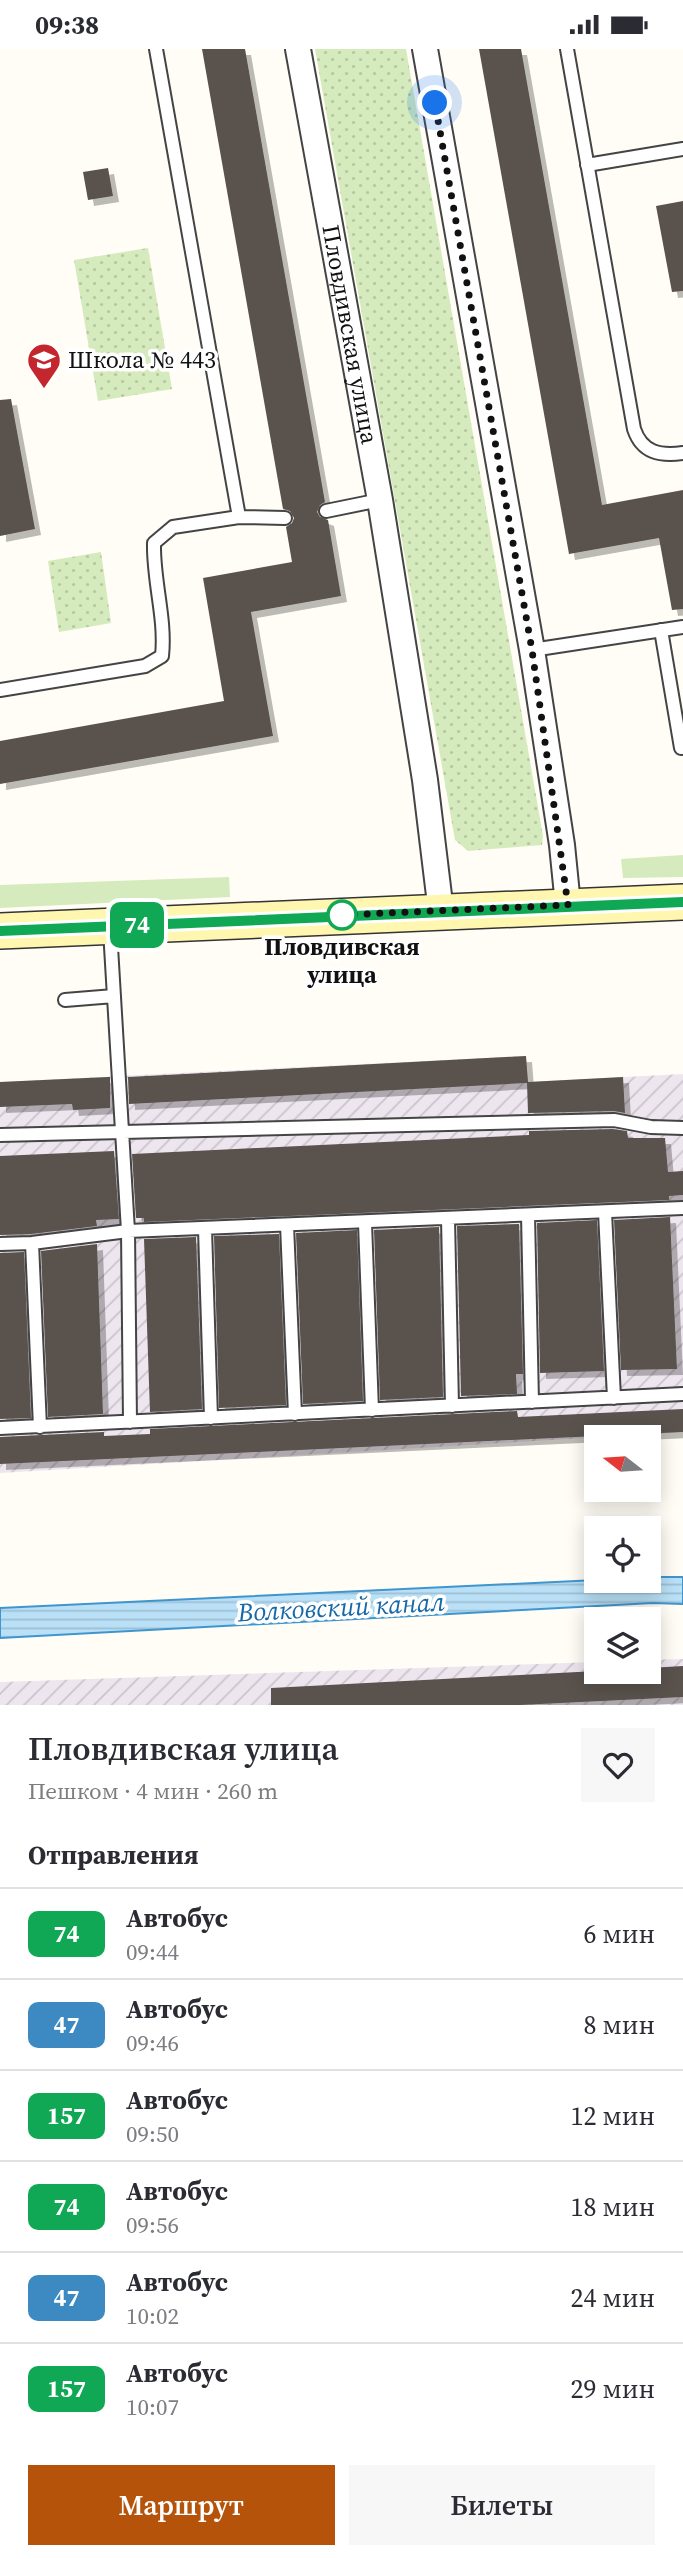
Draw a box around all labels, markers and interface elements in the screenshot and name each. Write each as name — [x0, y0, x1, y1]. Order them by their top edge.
text: 09:38 — [35, 7, 99, 43]
your location — [417, 85, 452, 120]
street label: Пловдивская улица — [314, 222, 387, 447]
school or university icon: Школа № 443 — [25, 341, 63, 390]
place label: Школа № 443 — [68, 343, 216, 376]
marker: Пловдивская улица — [327, 900, 357, 930]
line badge: 74 — [106, 902, 168, 948]
text: 74 — [124, 908, 150, 941]
place label: Пловдивская улица — [264, 930, 420, 991]
north arrow — [584, 1425, 662, 1501]
map controls — [584, 1425, 661, 1684]
button: locate — [584, 1516, 661, 1593]
water label: Волковский канал — [236, 1584, 446, 1630]
button: layers — [584, 1607, 661, 1684]
text: Пловдивская улица — [28, 1726, 339, 1771]
button: heart — [581, 1728, 655, 1802]
text: Пешком · 4 мин · 260 m — [28, 1775, 278, 1807]
text: Отправления — [28, 1837, 199, 1873]
text: Автобус — [126, 1900, 228, 1936]
text: 6 мин — [583, 1916, 655, 1952]
text: 74 — [53, 1917, 80, 1950]
text: 09:44 — [126, 1936, 179, 1968]
text: Автобус — [126, 1991, 228, 2027]
text: 8 мин — [583, 2007, 655, 2043]
text: 47 — [53, 2008, 80, 2041]
text: 09:46 — [126, 2027, 179, 2059]
text: Автобус — [126, 2082, 228, 2118]
text: 12 мин — [570, 2098, 655, 2134]
text: 157 — [47, 2099, 86, 2132]
text: 09:50 — [126, 2118, 179, 2150]
text: Автобус — [126, 2173, 228, 2209]
text: 18 мин — [570, 2189, 655, 2225]
text: 74 — [53, 2190, 80, 2223]
text: 09:56 — [126, 2209, 179, 2241]
text: Автобус — [126, 2264, 228, 2300]
text: 24 мин — [570, 2280, 655, 2316]
text: 47 — [53, 2281, 80, 2314]
text: 10:02 — [126, 2300, 179, 2332]
text: Автобус — [126, 2355, 228, 2391]
text: 29 мин — [570, 2371, 655, 2407]
text: 157 — [47, 2372, 86, 2405]
text: 10:07 — [126, 2391, 179, 2423]
button: Маршрут — [28, 2465, 335, 2545]
button: Билеты — [349, 2465, 655, 2545]

